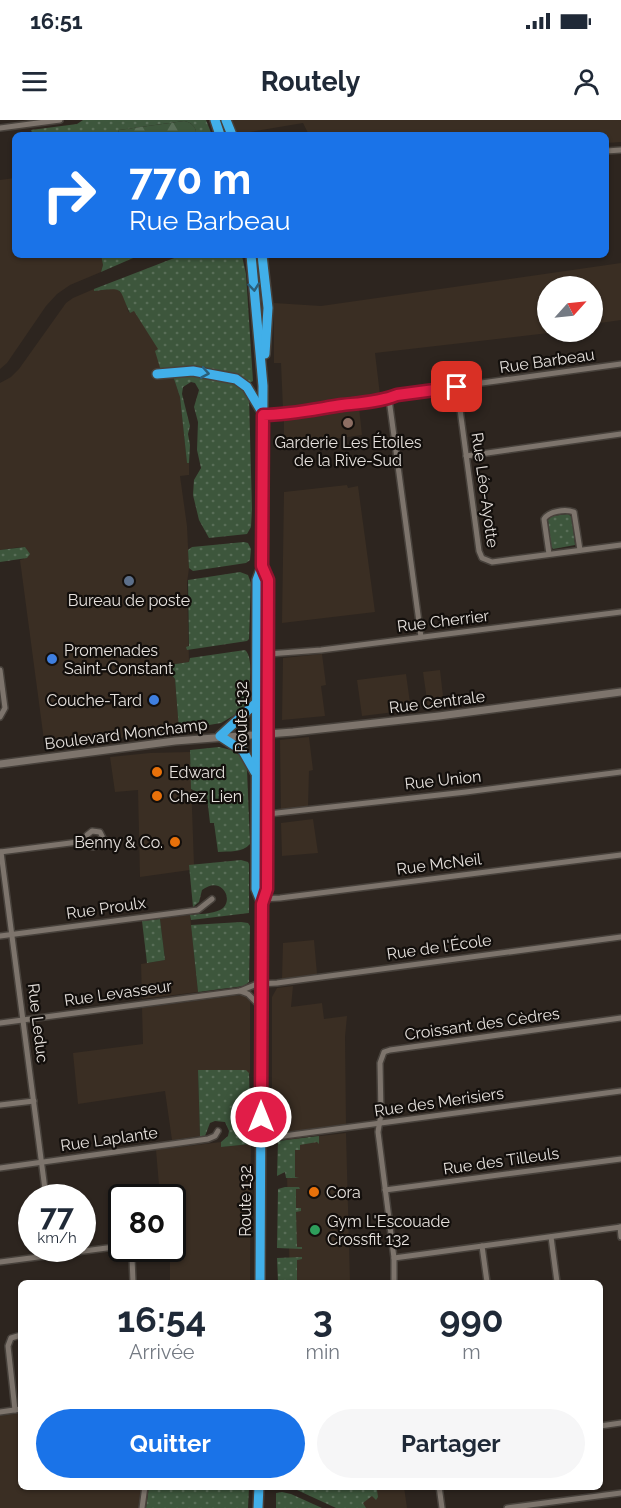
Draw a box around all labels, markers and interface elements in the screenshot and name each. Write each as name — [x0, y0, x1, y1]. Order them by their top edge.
text: 16:51 — [30, 8, 83, 34]
icon: menu — [18, 65, 51, 98]
icon: person — [570, 65, 603, 98]
text: Routely — [261, 66, 360, 97]
text: 770 m — [129, 155, 251, 204]
icon: right — [30, 156, 108, 234]
text: Rue Barbeau — [129, 205, 291, 236]
north arrow — [537, 276, 603, 342]
map controls — [537, 276, 603, 342]
one-way arrow — [248, 283, 260, 292]
street label: Rue Barbeau — [498, 345, 596, 377]
pin — [431, 361, 482, 412]
one-way arrow — [200, 366, 210, 379]
icon: arrive — [440, 370, 473, 403]
marker: Garderie Les Étoiles de la Rive-Sud — [341, 416, 355, 430]
street label: Rue Léo-Ayotte — [468, 431, 502, 549]
place label: Garderie Les Étoiles de la Rive-Sud — [274, 432, 422, 470]
marker: Bureau de poste — [122, 574, 136, 588]
place label: Bureau de poste — [68, 591, 190, 610]
street label: Rue Cherrier — [396, 606, 491, 636]
place label: Promenades Saint-Constant — [64, 641, 174, 678]
marker: Promenades Saint-Constant — [45, 652, 59, 666]
street label: Route 132 — [232, 681, 251, 753]
street label: Rue Centrale — [388, 687, 486, 717]
place label: Couche-Tard — [47, 691, 142, 710]
marker: Couche-Tard — [147, 693, 161, 707]
street label: Boulevard Monchamp — [44, 715, 209, 753]
place label: Edward — [169, 763, 225, 782]
marker: Edward — [150, 765, 164, 779]
street label: Rue Union — [404, 767, 482, 793]
place label: Chez Lien — [169, 787, 242, 806]
marker: Chez Lien — [150, 789, 164, 803]
place label: Benny & Co. — [74, 833, 163, 852]
marker: Benny & Co. — [168, 835, 182, 849]
street label: Rue McNeil — [395, 849, 483, 879]
street label: Rue Proulx — [65, 893, 147, 923]
street label: Rue de l'École — [385, 929, 493, 964]
street label: Rue Levasseur — [63, 976, 173, 1010]
street label: Rue Leduc — [24, 982, 52, 1064]
street label: Croissant des Cèdres — [403, 1004, 561, 1044]
street label: Rue des Merisiers — [373, 1083, 505, 1121]
position arrow — [229, 1085, 293, 1149]
street label: Rue Laplante — [59, 1123, 159, 1155]
street label: Rue des Tilleuls — [442, 1143, 560, 1179]
street label: Route 132 — [236, 1165, 255, 1237]
place label: Cora — [326, 1183, 361, 1202]
speed limit sign: 80 — [108, 1184, 186, 1262]
marker: Cora — [307, 1185, 321, 1199]
text: 77 — [40, 1198, 74, 1233]
place label: Gym L'Escouade Crossfit 132 — [327, 1212, 450, 1249]
marker: Gym L'Escouade Crossfit 132 — [308, 1223, 322, 1237]
text: km/h — [37, 1229, 77, 1247]
text: 16:54 — [117, 1298, 206, 1340]
text: 3 — [313, 1298, 333, 1340]
text: 990 — [439, 1298, 504, 1340]
text: Arrivée — [129, 1340, 195, 1364]
text: min — [306, 1340, 340, 1364]
text: m — [462, 1340, 481, 1364]
button: Quitter — [36, 1409, 305, 1478]
button: Partager — [317, 1409, 585, 1478]

